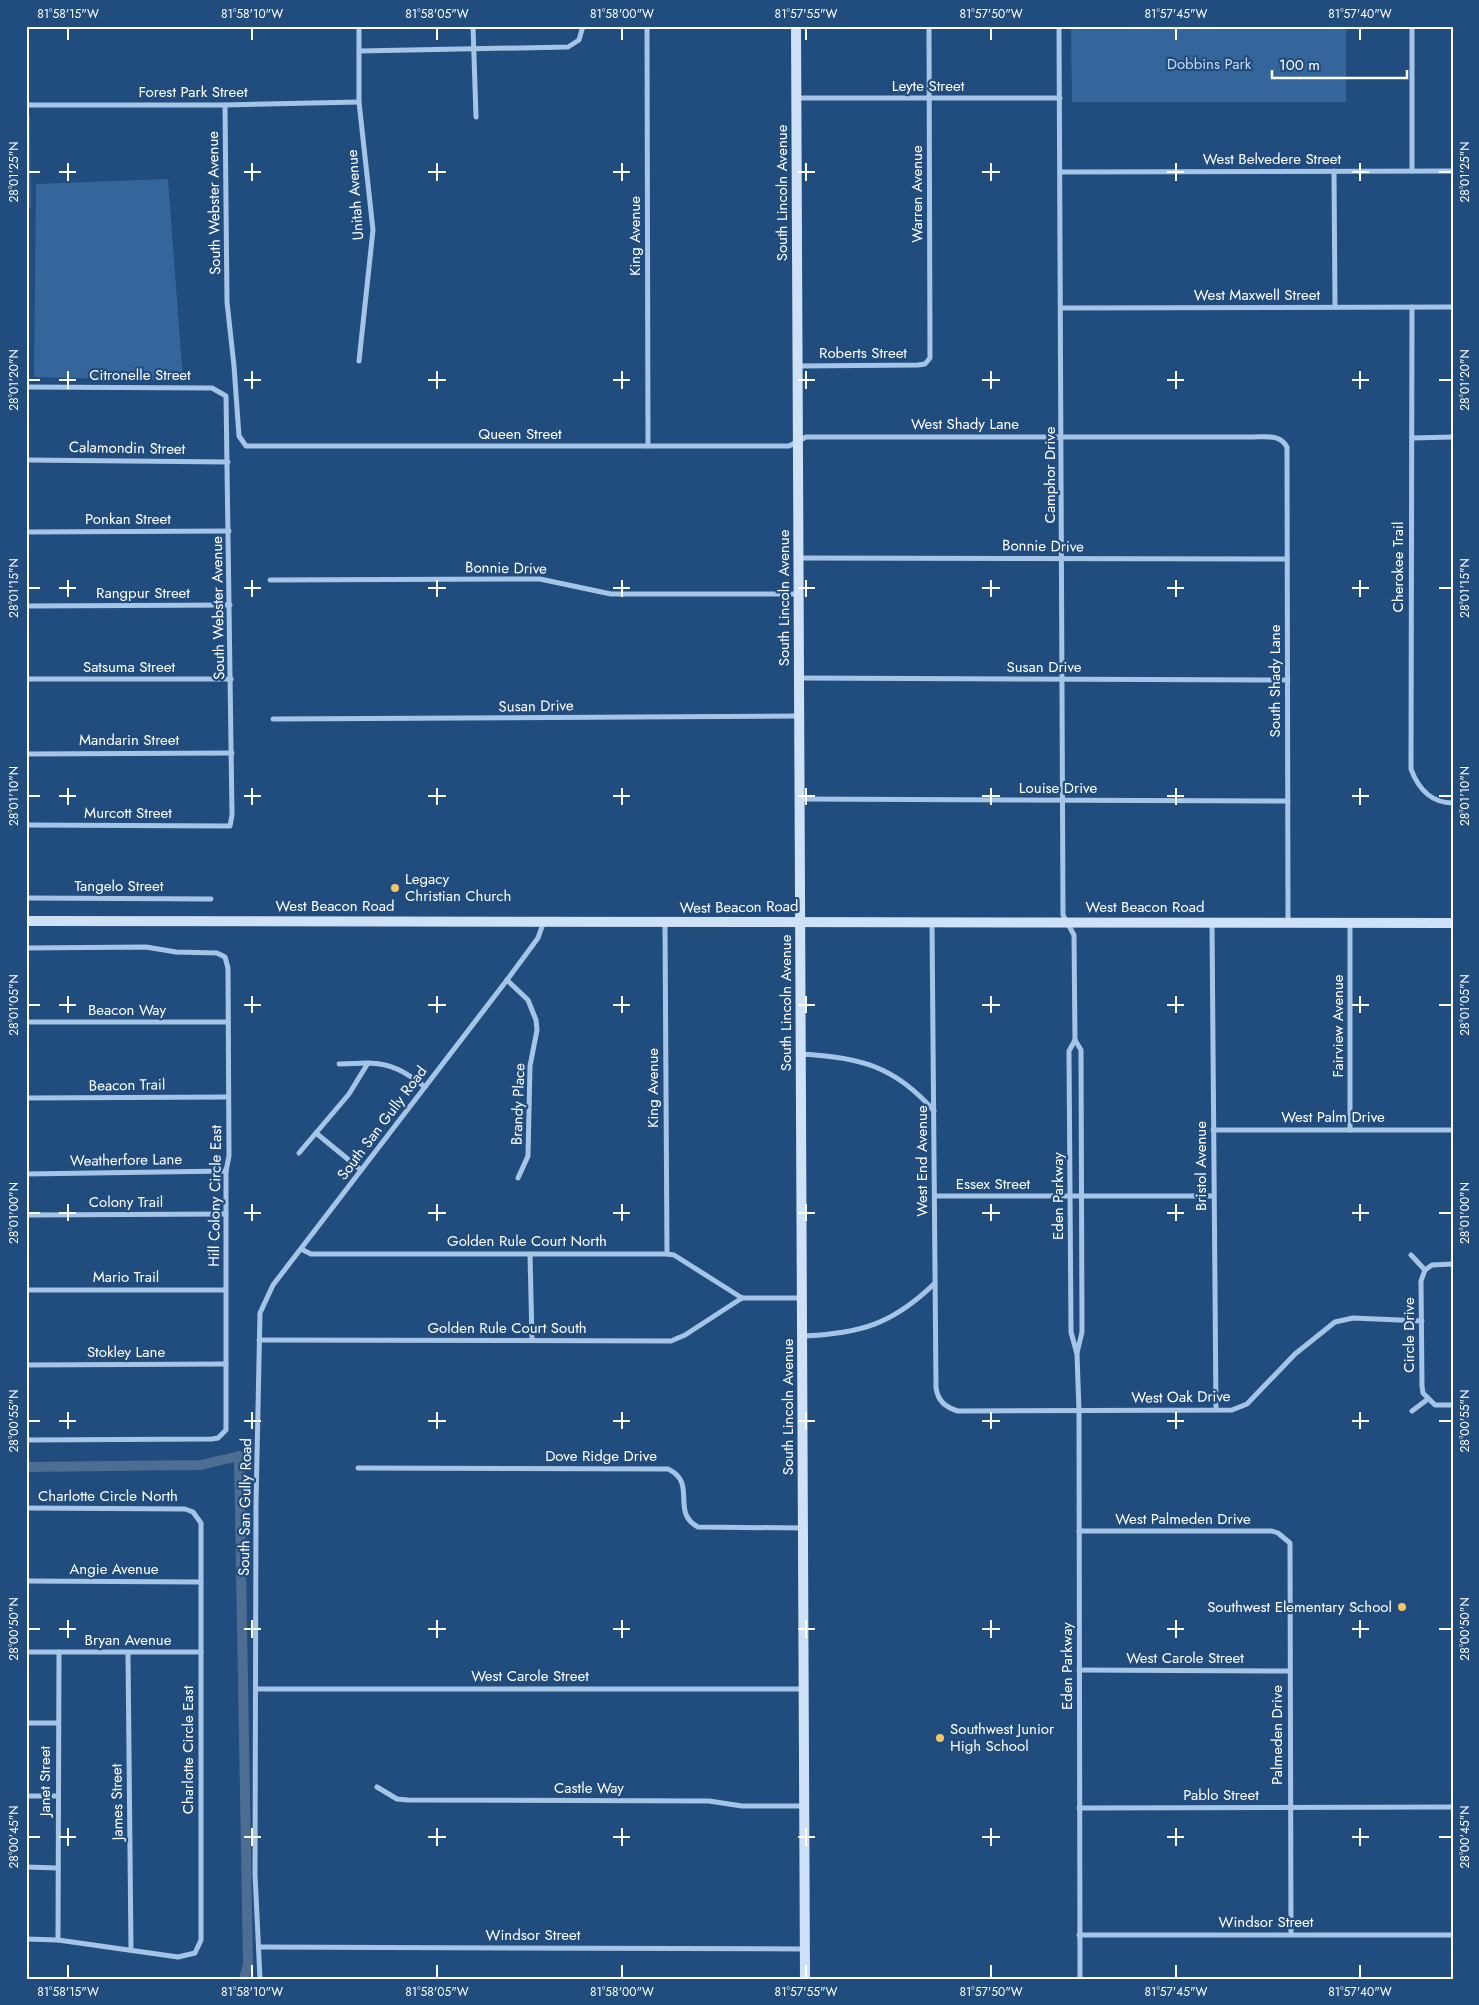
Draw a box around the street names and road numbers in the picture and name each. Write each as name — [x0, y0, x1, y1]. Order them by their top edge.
street label: Leyte Street — [892, 75, 965, 97]
street label: Forest Park Street — [138, 81, 248, 103]
street label: South Lincoln Avenue — [771, 124, 793, 261]
street label: South Webster Avenue — [202, 131, 226, 275]
street label: Warren Avenue — [906, 145, 928, 243]
street label: West Belvedere Street — [1203, 148, 1342, 170]
street label: Unitah Avenue — [341, 149, 369, 241]
street label: King Avenue — [624, 196, 646, 276]
street label: West Maxwell Street — [1194, 284, 1321, 306]
street label: Roberts Street — [819, 342, 907, 364]
street label: Citronelle Street — [89, 364, 191, 386]
street label: West Shady Lane — [911, 413, 1019, 435]
street label: Queen Street — [478, 423, 562, 445]
street label: Camphor Drive — [1039, 426, 1061, 523]
street label: Calamondin Street — [69, 436, 186, 460]
street label: Ponkan Street — [85, 508, 171, 530]
street label: Cherokee Trail — [1387, 522, 1409, 612]
street label: South Lincoln Avenue — [773, 529, 795, 666]
street label: Bonnie Drive — [1002, 534, 1084, 558]
street label: South Webster Avenue — [206, 536, 230, 680]
street label: Bonnie Drive — [465, 556, 547, 580]
street label: Rangpur Street — [96, 582, 190, 604]
street label: South Shady Lane — [1264, 624, 1286, 737]
street label: Satsuma Street — [83, 656, 175, 678]
street label: Susan Drive — [1006, 656, 1082, 678]
street label: Susan Drive — [498, 694, 574, 718]
street label: Mandarin Street — [79, 729, 180, 751]
street label: Louise Drive — [1019, 777, 1097, 799]
street label: Murcott Street — [84, 802, 172, 824]
street label: Tangelo Street — [75, 875, 164, 897]
street label: West Beacon Road — [276, 895, 394, 917]
street label: West Beacon Road — [679, 895, 799, 919]
street label: West Beacon Road — [1086, 896, 1204, 918]
street label: South Lincoln Avenue — [775, 934, 797, 1071]
street label: Fairview Avenue — [1327, 974, 1349, 1078]
street label: Beacon Way — [88, 999, 166, 1021]
street label: King Avenue — [642, 1048, 664, 1128]
street label: South San Gully Road — [332, 1061, 432, 1185]
street label: Brandy Place — [506, 1062, 530, 1145]
street label: Beacon Trail — [89, 1073, 165, 1097]
street label: West End Avenue — [911, 1105, 933, 1217]
street label: West Palm Drive — [1281, 1106, 1385, 1128]
street label: Bristol Avenue — [1190, 1121, 1212, 1211]
street label: Hill Colony Circle East — [203, 1124, 227, 1267]
street label: Weatherfore Lane — [70, 1148, 183, 1172]
street label: Eden Parkway — [1047, 1152, 1069, 1240]
street label: Essex Street — [956, 1173, 1031, 1195]
street label: Colony Trail — [89, 1191, 163, 1213]
street label: Golden Rule Court North — [447, 1230, 607, 1252]
street label: Mario Trail — [93, 1266, 159, 1288]
street label: Circle Drive — [1398, 1297, 1420, 1373]
street label: Golden Rule Court South — [427, 1317, 587, 1339]
street label: South Lincoln Avenue — [777, 1338, 799, 1475]
street label: Stokley Lane — [87, 1341, 165, 1363]
street label: West Oak Drive — [1131, 1385, 1231, 1409]
street label: South San Gully Road — [233, 1438, 257, 1576]
street label: Dove Ridge Drive — [545, 1445, 657, 1467]
street label: Charlotte Circle North — [38, 1485, 178, 1507]
street label: West Palmeden Drive — [1115, 1508, 1251, 1530]
street label: Angie Avenue — [69, 1558, 159, 1580]
street label: Eden Parkway — [1056, 1622, 1078, 1710]
street label: Bryan Avenue — [85, 1629, 172, 1651]
street label: West Carole Street — [1126, 1647, 1244, 1669]
street label: West Carole Street — [471, 1665, 589, 1687]
street label: Charlotte Circle East — [177, 1685, 199, 1814]
street label: Palmeden Drive — [1266, 1685, 1288, 1785]
street label: Janet Street — [34, 1745, 56, 1818]
street label: James Street — [105, 1763, 129, 1842]
street label: Castle Way — [554, 1777, 624, 1799]
street label: Pablo Street — [1183, 1784, 1259, 1806]
street label: Windsor Street — [1219, 1911, 1314, 1933]
street label: Windsor Street — [486, 1924, 581, 1946]

